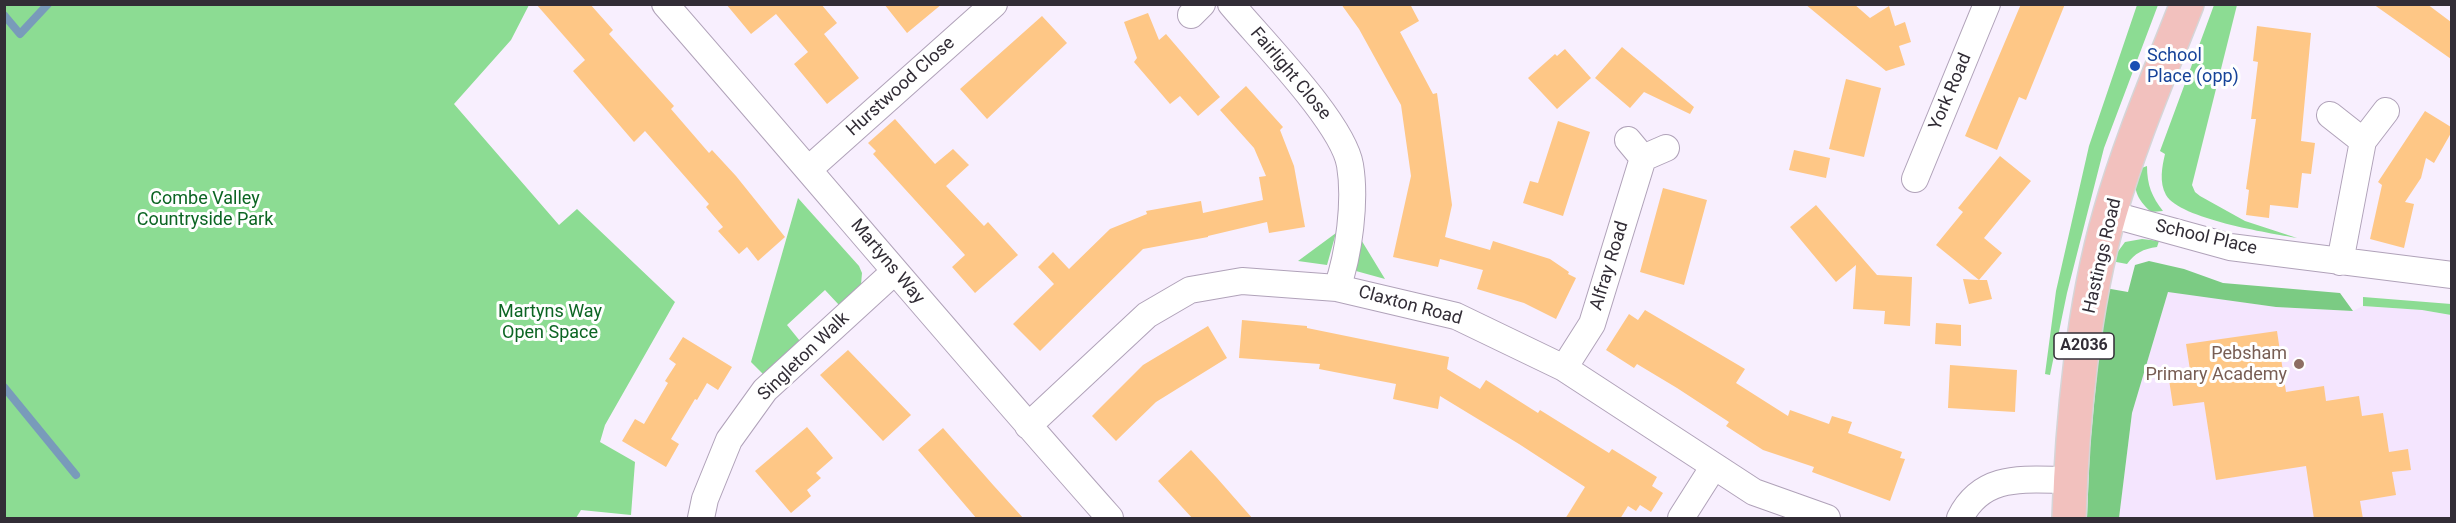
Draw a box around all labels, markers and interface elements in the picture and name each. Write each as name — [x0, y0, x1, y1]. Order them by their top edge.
street label: Fairlight Close — [1245, 23, 1335, 125]
street label: Hurstwood Close — [843, 33, 959, 141]
place label: School Place (opp) — [2147, 45, 2239, 88]
street label: York Road — [1925, 50, 1977, 134]
marker: School Place (opp) — [2128, 59, 2142, 73]
park label: Combe Valley Countryside Park — [137, 188, 273, 230]
street label: Hastings Road — [2079, 196, 2127, 316]
street label: Martyns Way — [845, 215, 929, 309]
street label: School Place — [2153, 216, 2259, 260]
street label: Alfray Road — [1586, 219, 1634, 313]
street label: Claxton Road — [1356, 282, 1464, 330]
park label: Martyns Way Open Space — [498, 301, 602, 344]
street label: Singleton Walk — [754, 308, 854, 406]
road number: A2036 — [2054, 333, 2114, 359]
place label: Pebsham Primary Academy — [2145, 343, 2287, 386]
marker: Pebsham Primary Academy — [2292, 357, 2306, 371]

